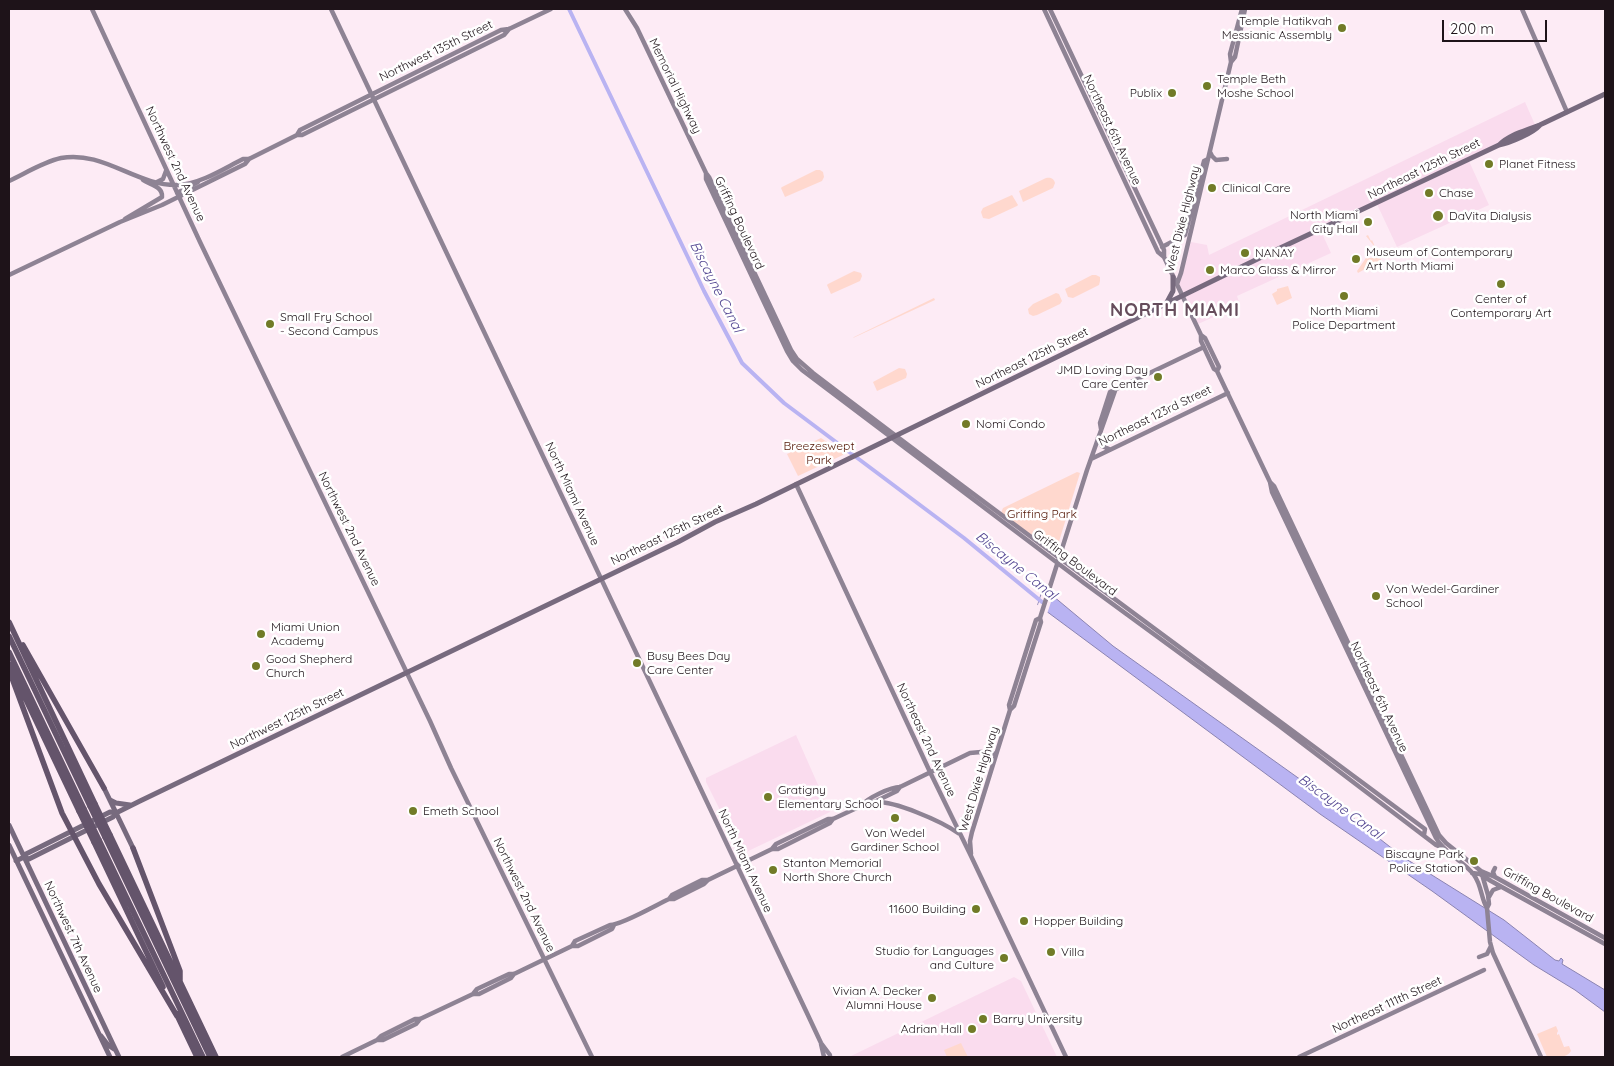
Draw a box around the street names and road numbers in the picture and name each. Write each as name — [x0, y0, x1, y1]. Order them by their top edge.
street label: Northwest 135th Street — [377, 17, 495, 85]
street label: Memorial Highway — [646, 36, 704, 136]
street label: Northeast 6th Avenue — [1080, 72, 1144, 188]
street label: Northwest 2nd Avenue — [142, 104, 208, 224]
street label: Northeast 125th Street — [1366, 136, 1482, 202]
street label: West Dixie Highway — [1163, 164, 1203, 274]
street label: Griffing Boulevard — [711, 174, 767, 272]
street label: Northeast 125th Street — [974, 325, 1090, 391]
street label: Northeast 123rd Street — [1096, 382, 1214, 450]
street label: North Miami Avenue — [542, 440, 602, 548]
street label: Northwest 2nd Avenue — [315, 469, 383, 589]
street label: Northeast 125th Street — [609, 502, 725, 568]
street label: Griffing Boulevard — [1030, 527, 1120, 599]
street label: Northeast 6th Avenue — [1347, 639, 1411, 755]
street label: Northeast 2nd Avenue — [893, 681, 959, 799]
street label: Northwest 125th Street — [228, 685, 346, 753]
street label: West Dixie Highway — [956, 725, 1002, 833]
street label: North Miami Avenue — [715, 807, 775, 915]
street label: Northwest 2nd Avenue — [490, 835, 558, 955]
street label: Griffing Boulevard — [1500, 864, 1596, 926]
street label: Northwest 7th Avenue — [41, 879, 105, 995]
street label: Northeast 111th Street — [1330, 973, 1444, 1037]

